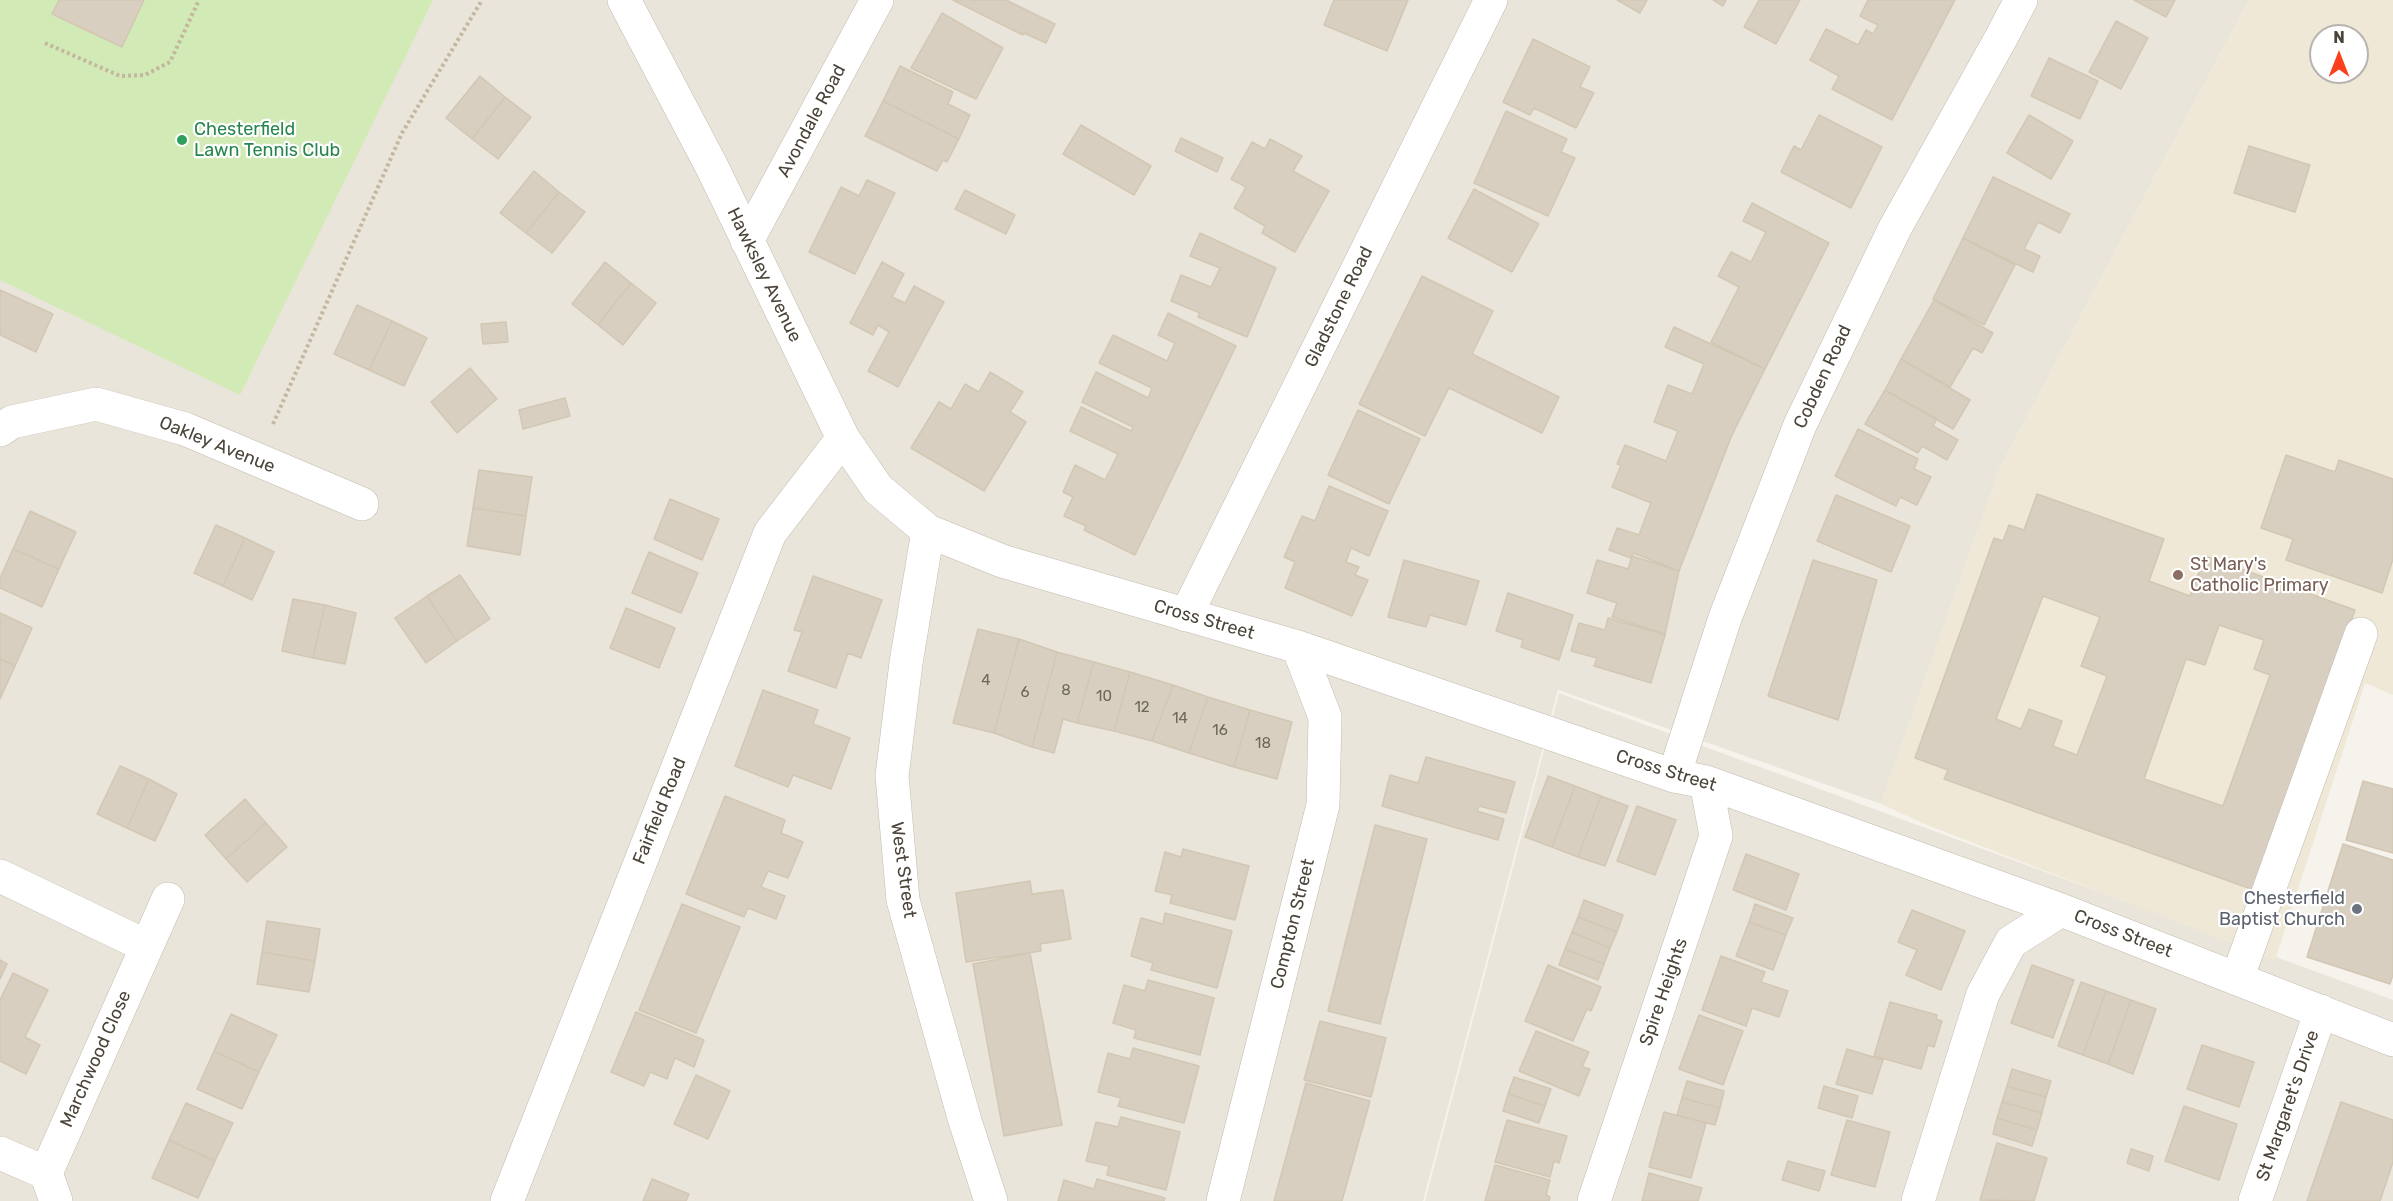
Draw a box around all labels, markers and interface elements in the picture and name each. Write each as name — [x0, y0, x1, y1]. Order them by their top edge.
north arrow — [2309, 24, 2369, 84]
text: N — [2333, 28, 2345, 47]
street label: Avondale Road — [773, 61, 851, 181]
place label: Chesterfield Lawn Tennis Club — [194, 119, 340, 162]
marker: Chesterfield Lawn Tennis Club — [175, 133, 189, 147]
street label: Hawksley Avenue — [722, 204, 806, 346]
street label: Gladstone Road — [1300, 243, 1378, 371]
street label: Cobden Road — [1790, 322, 1856, 432]
street label: Oakley Avenue — [156, 412, 278, 478]
place label: St Mary's Catholic Primary — [2190, 554, 2329, 596]
marker: St Mary's Catholic Primary — [2171, 568, 2185, 582]
street label: Cross Street — [1151, 595, 1257, 645]
house number: 4 — [981, 672, 991, 690]
house number: 8 — [1061, 682, 1071, 700]
house number: 6 — [1020, 684, 1030, 702]
house number: 10 — [1096, 688, 1112, 706]
house number: 12 — [1134, 699, 1150, 717]
house number: 14 — [1172, 710, 1188, 728]
house number: 16 — [1212, 722, 1228, 740]
house number: 18 — [1255, 735, 1271, 753]
street label: Cross Street — [1613, 745, 1719, 797]
street label: Fairfield Road — [629, 754, 691, 868]
street label: West Street — [886, 821, 920, 919]
street label: Compton Street — [1266, 857, 1320, 991]
place label: Chesterfield Baptist Church — [2219, 888, 2345, 930]
marker: Chesterfield Baptist Church — [2350, 902, 2364, 916]
street label: Cross Street — [2071, 905, 2175, 963]
street label: Spire Heights — [1635, 935, 1693, 1049]
street label: Marchwood Close — [56, 987, 136, 1131]
street label: St Margaret's Drive — [2252, 1028, 2324, 1184]

